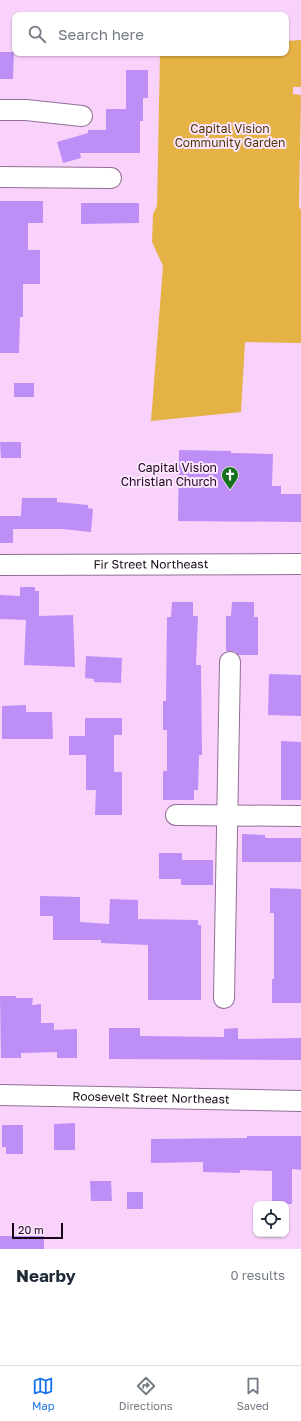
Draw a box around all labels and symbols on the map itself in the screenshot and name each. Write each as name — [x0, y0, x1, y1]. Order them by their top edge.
park label: Capital Vision Community Garden — [175, 121, 285, 150]
place label: Capital Vision Christian Church — [121, 460, 217, 489]
church icon: Capital Vision Christian Church — [220, 465, 240, 490]
street label: Fir Street Northeast — [93, 556, 209, 572]
street label: Roosevelt Street Northeast — [72, 1088, 230, 1107]
scale bar — [12, 1221, 63, 1240]

